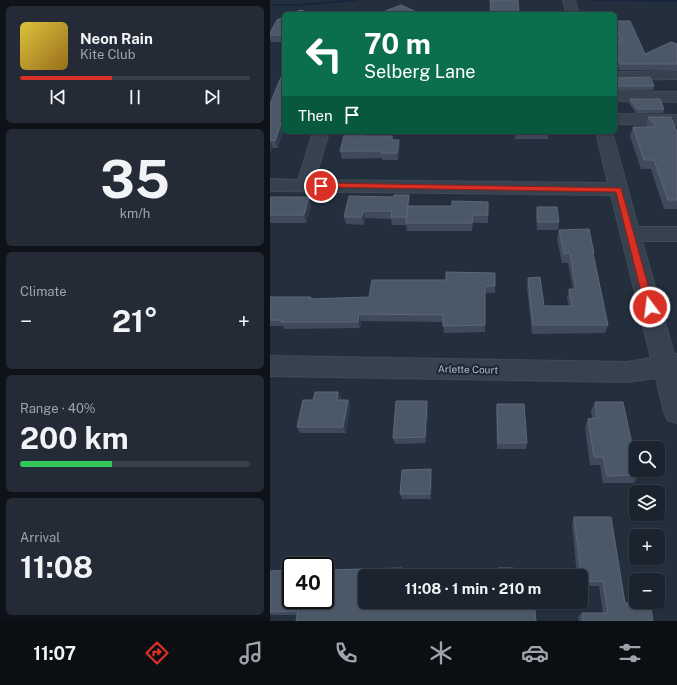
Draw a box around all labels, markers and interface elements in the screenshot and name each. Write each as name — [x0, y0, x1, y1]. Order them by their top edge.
text: 70 m — [364, 27, 431, 60]
icon: left — [298, 28, 350, 80]
text: Neon Rain — [80, 30, 153, 47]
text: Kite Club — [80, 47, 135, 62]
text: Selberg Lane — [364, 61, 476, 82]
icon: previous — [47, 86, 69, 108]
icon: pause — [124, 86, 146, 108]
icon: next — [201, 86, 223, 108]
icon: arrive — [341, 104, 363, 126]
text: Then — [298, 107, 333, 124]
text: 35 — [100, 149, 170, 210]
pin — [304, 169, 338, 203]
icon: arrive — [310, 175, 332, 197]
text: km/h — [120, 206, 150, 221]
text: Climate — [20, 284, 67, 299]
position arrow — [629, 286, 671, 328]
text: 21° — [112, 303, 158, 339]
text: − — [20, 308, 32, 334]
text: + — [238, 308, 250, 334]
street label: Arlette Court — [438, 362, 498, 376]
text: Range · 40% — [20, 401, 96, 416]
text: 200 km — [20, 420, 129, 456]
map controls — [629, 441, 665, 609]
button: search — [629, 441, 665, 477]
button: layers — [629, 485, 665, 521]
button: + — [629, 529, 665, 565]
text: Arrival — [20, 530, 60, 545]
text: 11:08 — [20, 549, 93, 585]
speed limit sign: 40 — [282, 557, 334, 609]
button: − — [629, 573, 665, 609]
text: 11:08 · 1 min · 210 m — [405, 580, 541, 597]
icon: directions — [143, 639, 171, 667]
icon: music — [237, 639, 265, 667]
icon: phone — [332, 639, 360, 667]
icon: climate — [427, 639, 455, 667]
icon: car — [521, 639, 549, 667]
icon: filters — [616, 639, 644, 667]
text: 11:07 — [33, 643, 76, 664]

